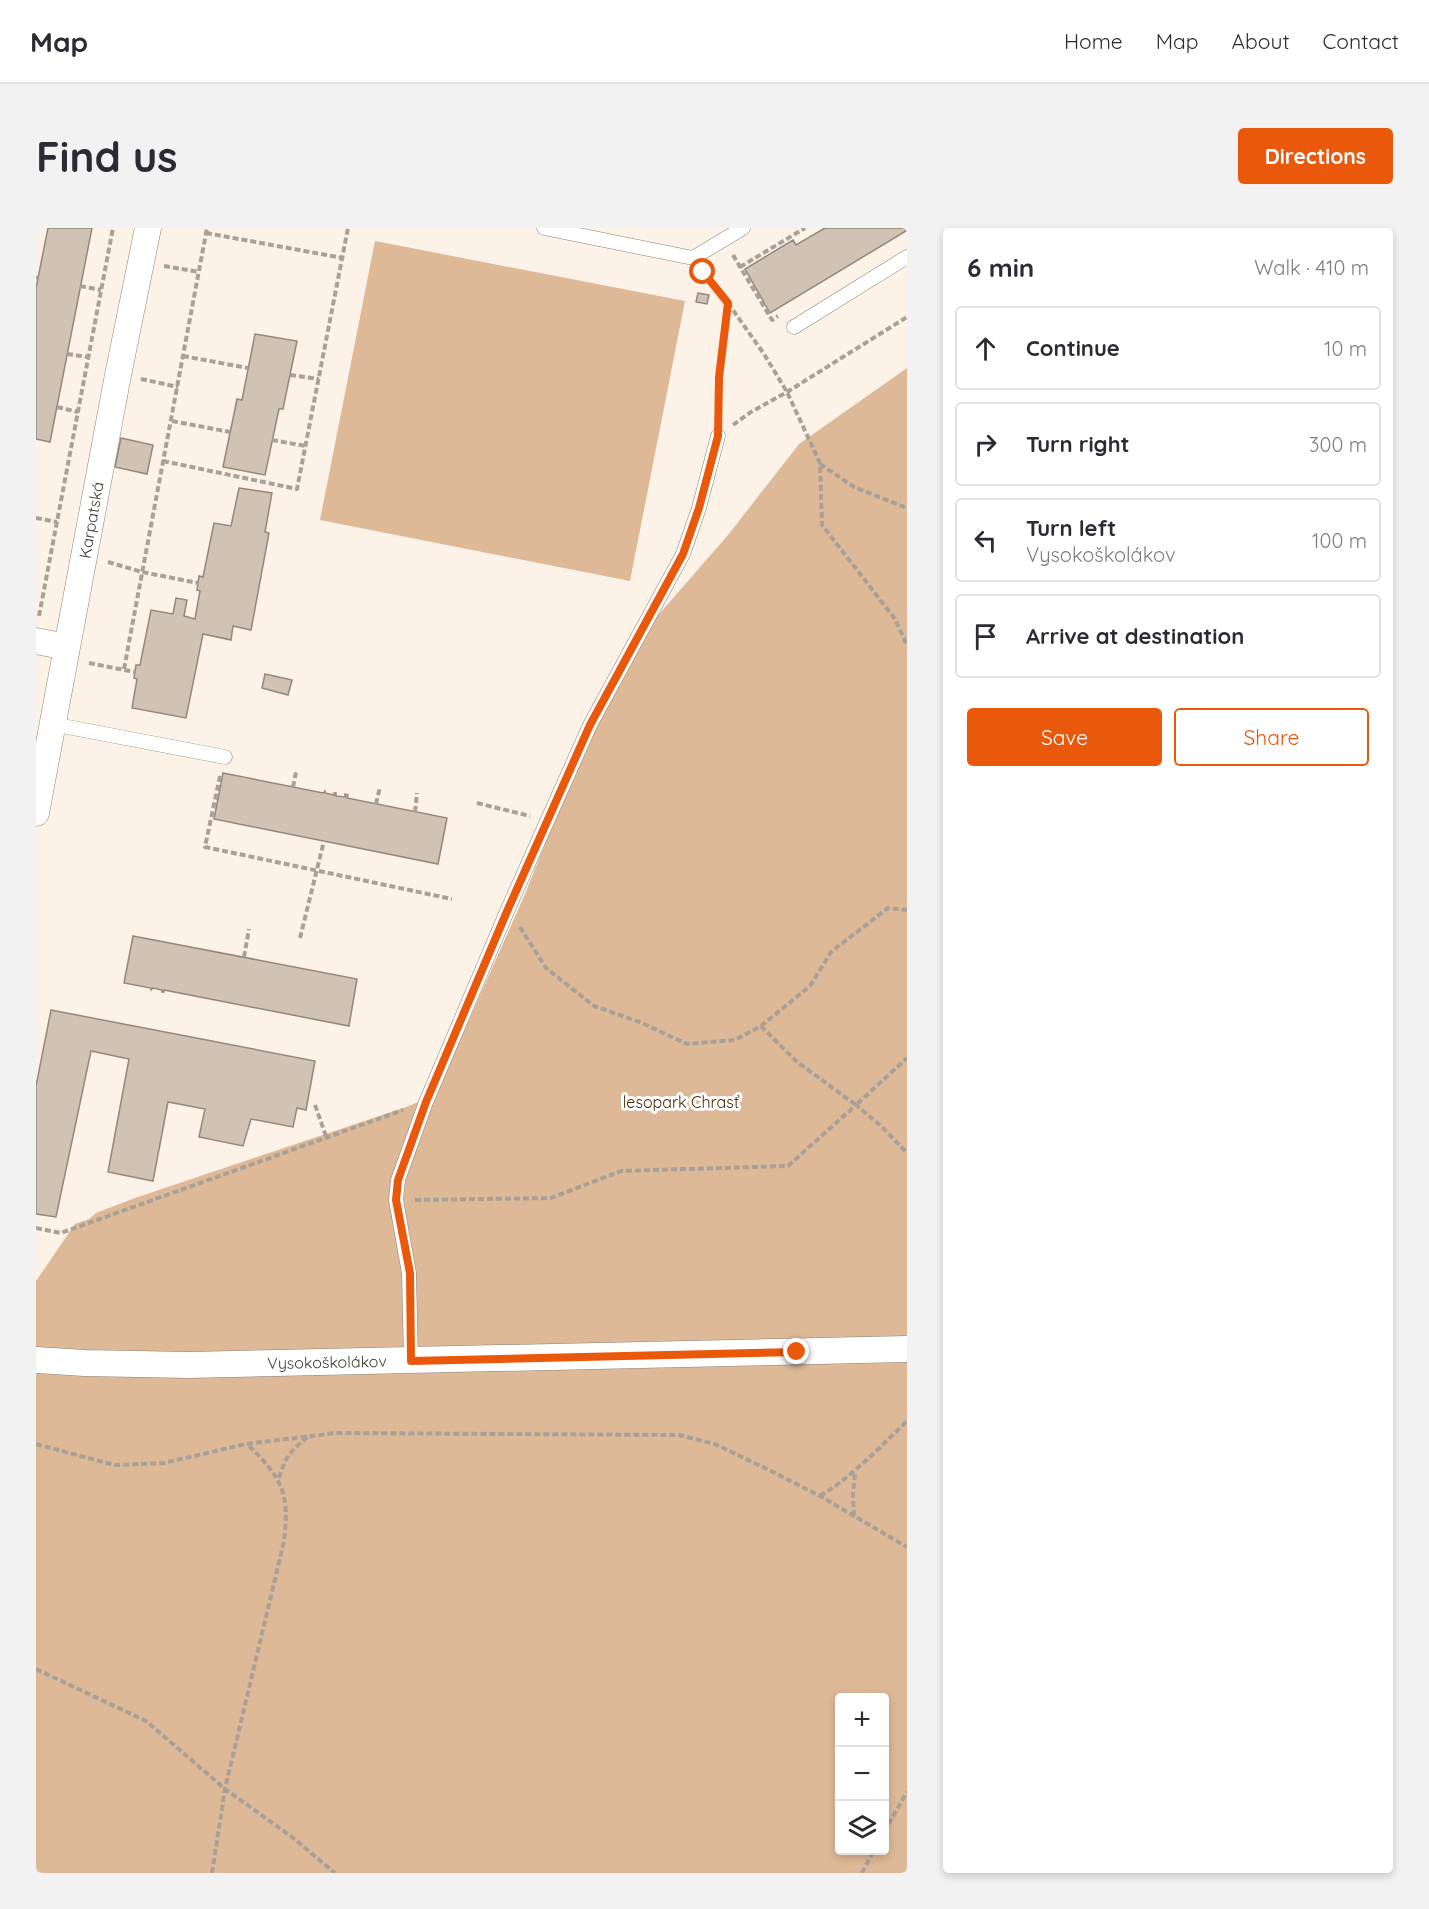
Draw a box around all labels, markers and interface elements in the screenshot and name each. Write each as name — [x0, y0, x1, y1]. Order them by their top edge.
text: Map — [30, 24, 88, 59]
text: Home — [1064, 28, 1123, 54]
text: Map — [1156, 28, 1199, 54]
text: About — [1232, 28, 1290, 54]
text: Contact — [1323, 28, 1399, 54]
button: Directions — [1238, 128, 1393, 184]
text: Find us — [36, 130, 178, 183]
text: 6 min — [967, 251, 1034, 284]
text: Walk · 410 m — [1254, 255, 1369, 280]
route start — [689, 258, 715, 284]
icon: ahead — [969, 332, 1002, 365]
text: Continue — [1026, 334, 1120, 362]
text: 10 m — [1324, 336, 1367, 361]
icon: right — [969, 428, 1002, 461]
text: Turn right — [1026, 430, 1130, 458]
text: 300 m — [1309, 432, 1367, 457]
street label: Karpatská — [74, 480, 108, 560]
text: Turn left — [1026, 514, 1116, 542]
icon: left — [969, 524, 1002, 557]
text: 100 m — [1312, 528, 1367, 553]
text: Vysokoškolákov — [1026, 542, 1176, 567]
icon: arrive — [969, 620, 1002, 653]
text: Arrive at destination — [1026, 622, 1244, 650]
button: Save — [967, 708, 1162, 766]
button: Share — [1174, 708, 1369, 766]
park label: lesopark Chrasť — [623, 1092, 740, 1112]
route end — [783, 1338, 809, 1364]
street label: Vysokoškolákov — [267, 1351, 387, 1373]
map controls — [835, 1693, 889, 1855]
button: + — [835, 1693, 889, 1747]
button: − — [835, 1747, 889, 1801]
button: layers — [835, 1801, 889, 1855]

